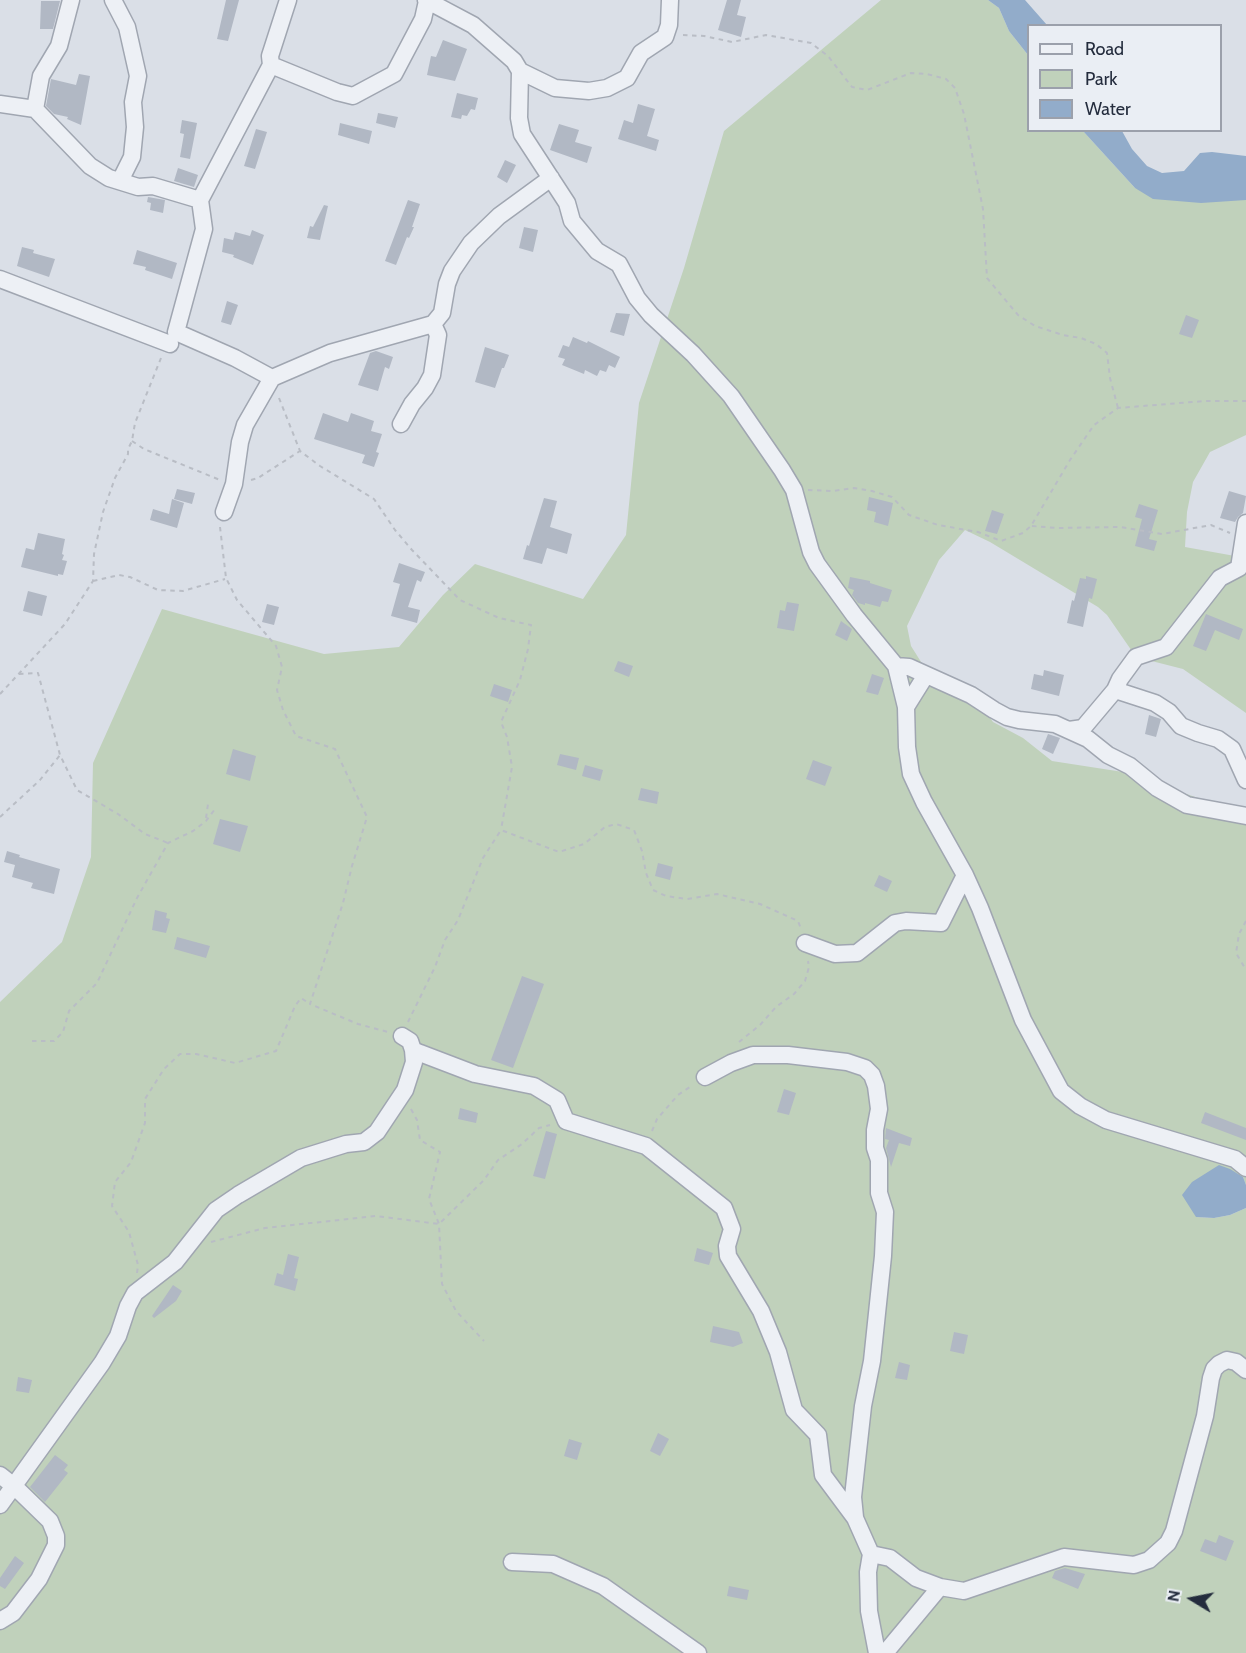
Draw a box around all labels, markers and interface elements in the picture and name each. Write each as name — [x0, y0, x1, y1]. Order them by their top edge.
legend — [1027, 24, 1222, 132]
text: Road — [1085, 38, 1124, 60]
text: Park — [1085, 68, 1117, 90]
text: Water — [1085, 98, 1131, 120]
north arrow — [1162, 1569, 1222, 1629]
text: N — [1163, 1589, 1184, 1603]

